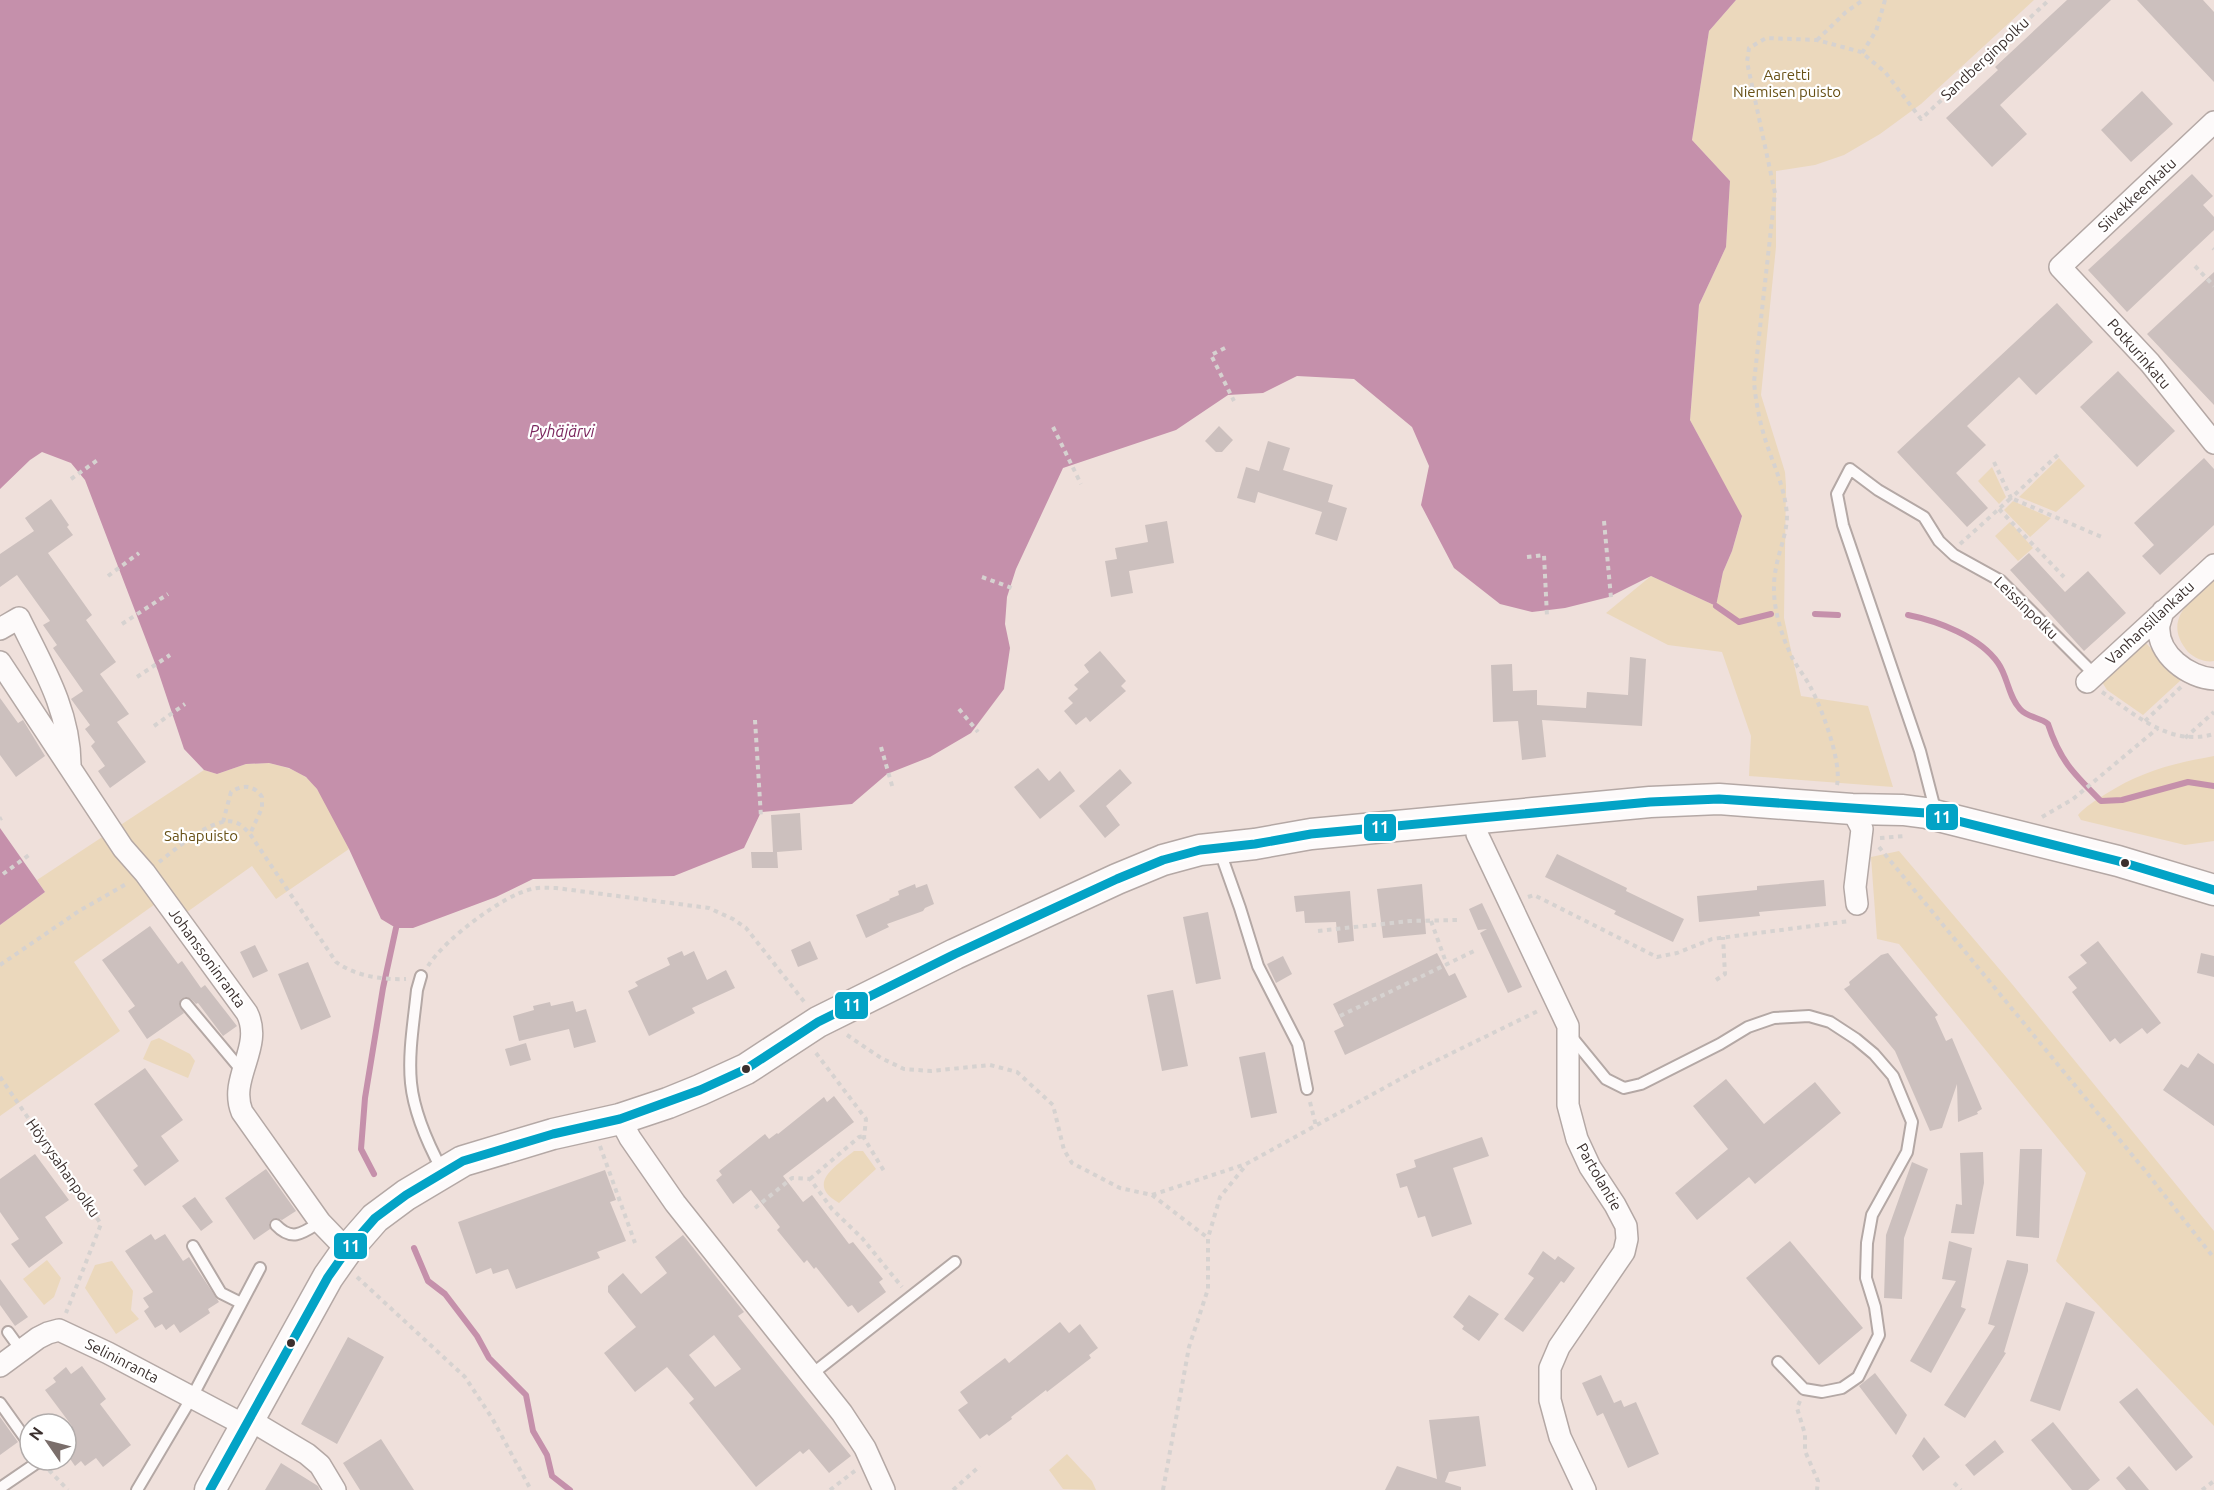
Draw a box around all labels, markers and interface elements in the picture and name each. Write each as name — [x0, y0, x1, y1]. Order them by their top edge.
street label: Sandberginpolku — [1937, 14, 2032, 104]
park label: Aaretti Niemisen puisto — [1733, 66, 1841, 100]
street label: Siivekkeenkatu — [2094, 154, 2179, 235]
street label: Potkurinkatu — [2104, 315, 2174, 392]
water label: Pyhäjärvi — [529, 422, 596, 440]
street label: Leissinpolku — [1991, 573, 2062, 642]
street label: Vanhansillankatu — [2102, 577, 2197, 668]
line badge: 11 — [1925, 803, 1959, 831]
text: 11 — [1933, 808, 1951, 826]
line badge: 11 — [1363, 813, 1397, 842]
text: 11 — [1371, 818, 1389, 836]
park label: Sahapuisto — [164, 827, 238, 844]
unlabelled marker — [2119, 857, 2131, 869]
street label: Johanssoninranta — [166, 905, 249, 1011]
line badge: 11 — [834, 991, 869, 1020]
text: 11 — [843, 996, 861, 1014]
unlabelled marker — [740, 1063, 752, 1075]
street label: Höyrysahanpolku — [23, 1115, 104, 1220]
street label: Partolantie — [1573, 1140, 1626, 1213]
line badge: 11 — [333, 1232, 368, 1260]
text: 11 — [342, 1237, 360, 1255]
street label: Selininranta — [83, 1335, 162, 1386]
unlabelled marker — [285, 1337, 297, 1349]
north arrow — [18, 1412, 78, 1472]
text: N — [25, 1423, 47, 1443]

